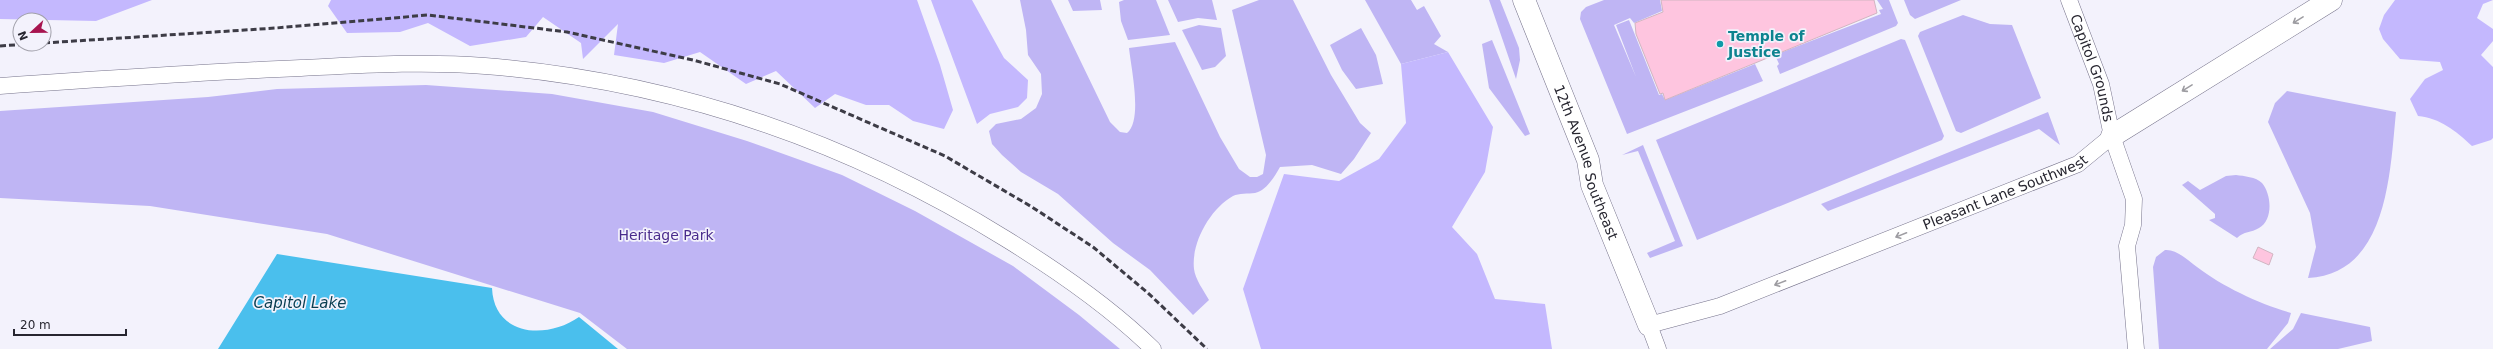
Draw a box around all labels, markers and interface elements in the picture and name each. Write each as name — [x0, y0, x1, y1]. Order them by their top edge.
north arrow — [12, 12, 52, 52]
street label: Capitol Grounds — [2067, 12, 2117, 123]
one-way arrow — [2292, 17, 2304, 25]
place label: Temple of Justice — [1727, 28, 1806, 60]
text: N — [15, 29, 31, 42]
marker: Temple of Justice — [1715, 39, 1725, 49]
street label: 12th Avenue Southeast — [1551, 82, 1622, 242]
one-way arrow — [2182, 84, 2193, 92]
street label: Pleasant Lane Southwest — [1920, 151, 2091, 233]
park label: Heritage Park — [618, 227, 714, 243]
one-way arrow — [1895, 232, 1907, 240]
one-way arrow — [1773, 280, 1786, 287]
water label: Capitol Lake — [254, 294, 346, 312]
scale bar — [14, 311, 126, 337]
text: 20 m — [20, 318, 51, 332]

